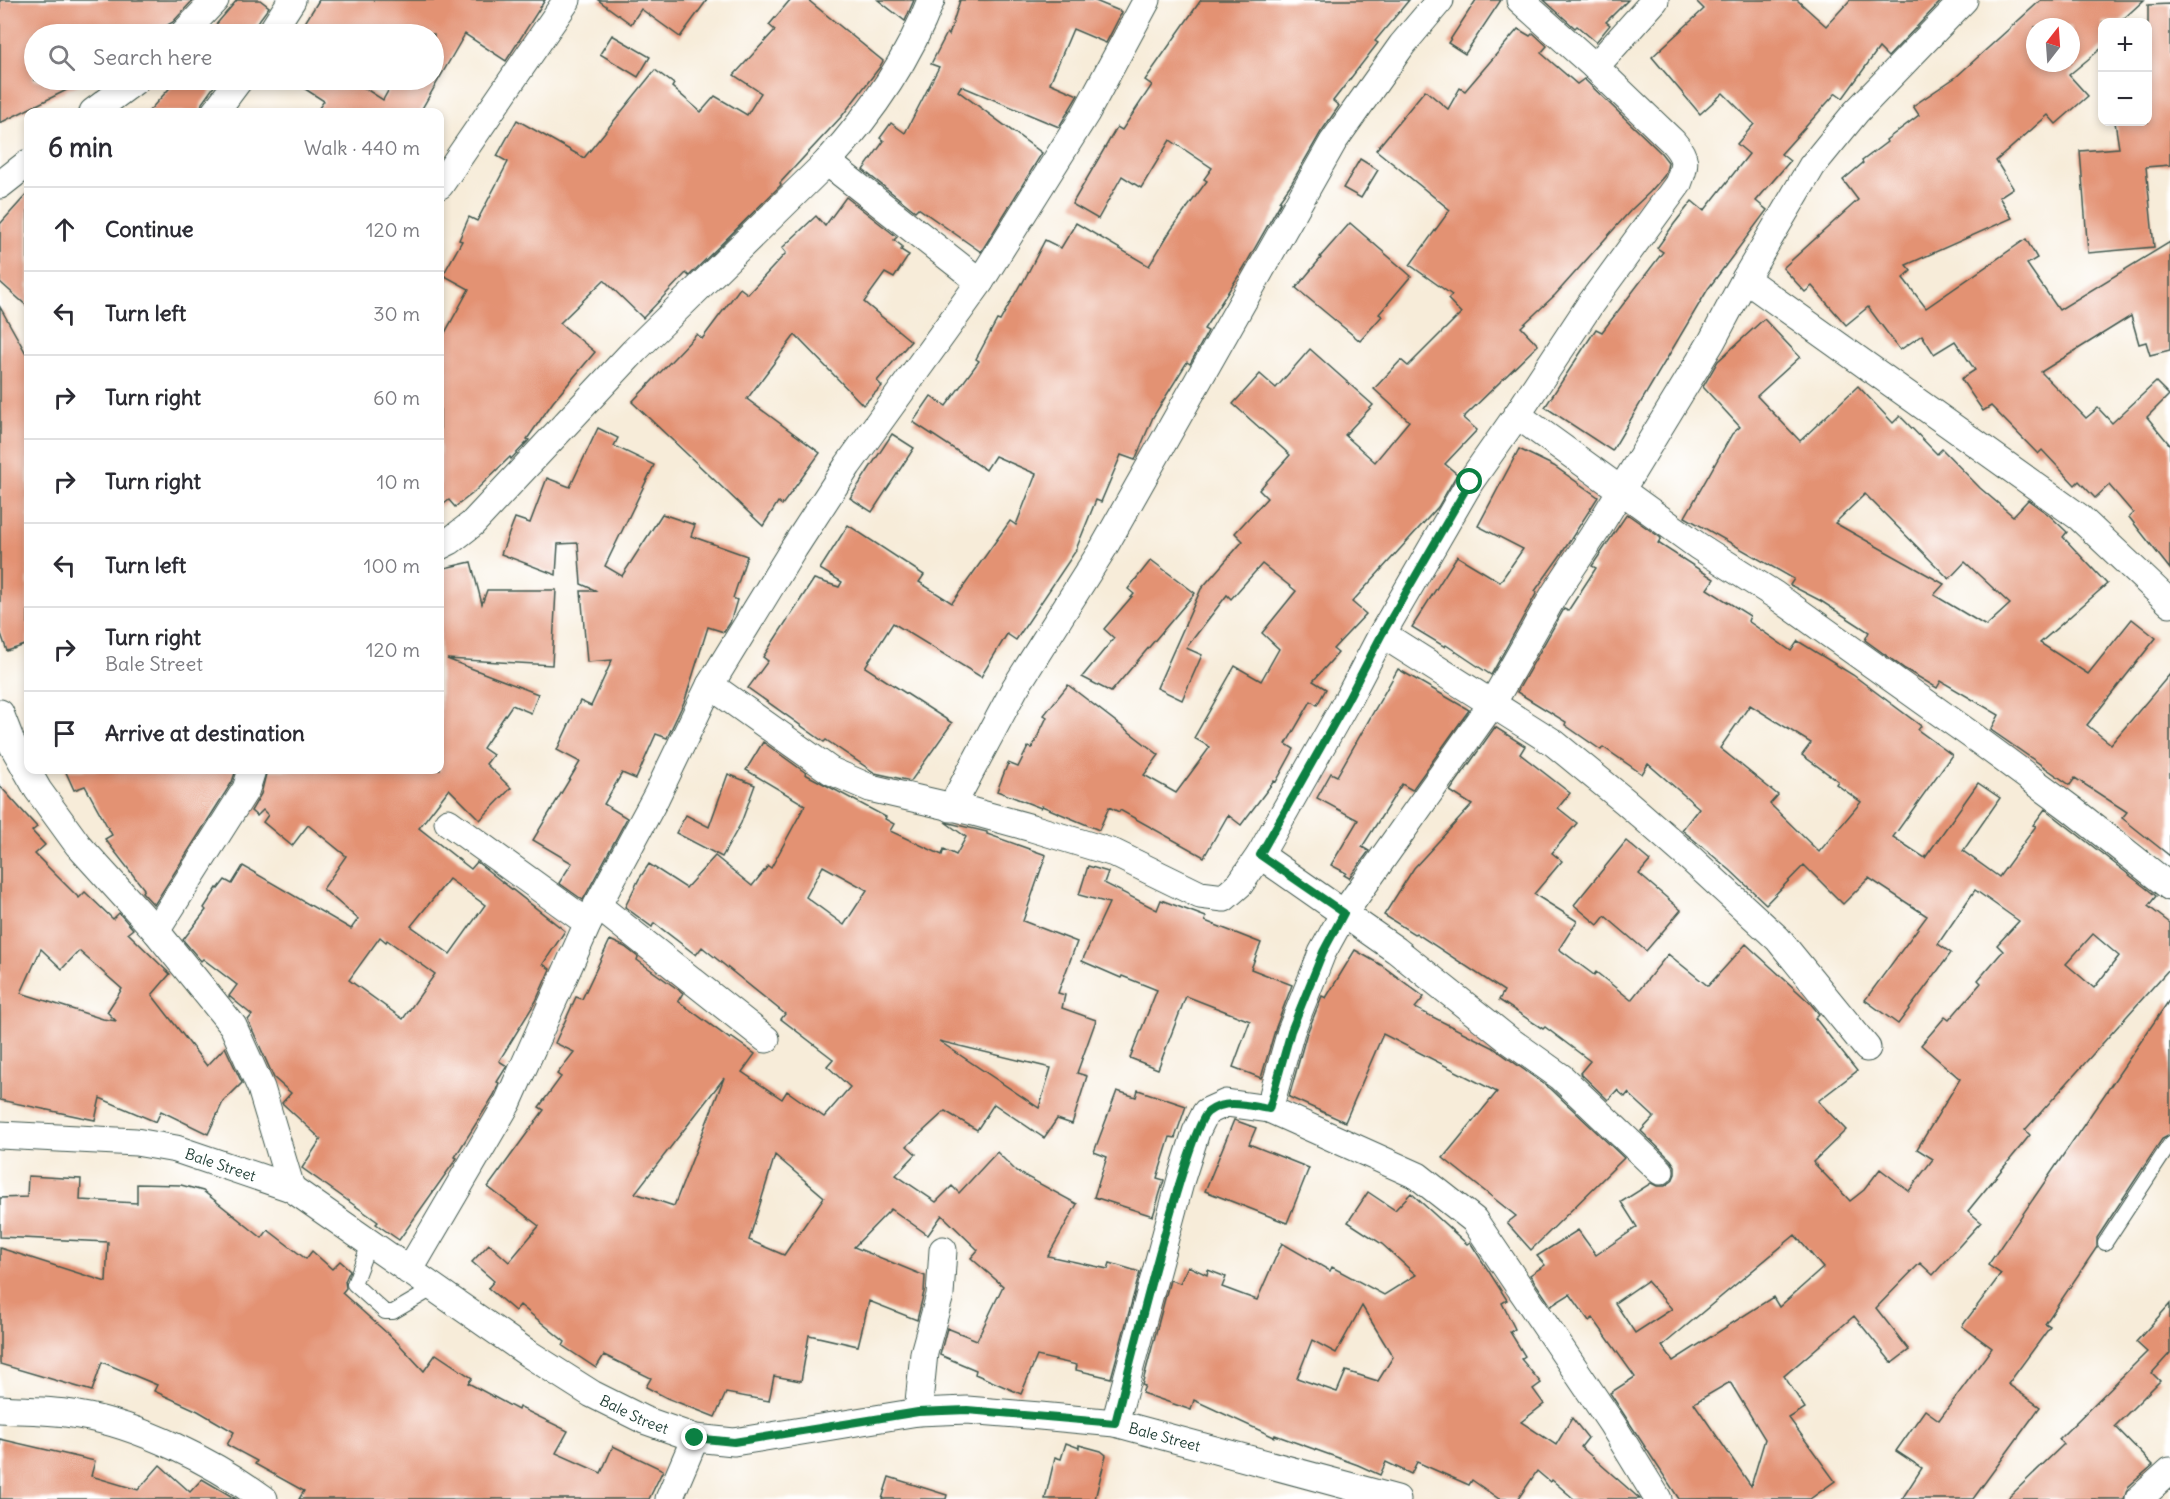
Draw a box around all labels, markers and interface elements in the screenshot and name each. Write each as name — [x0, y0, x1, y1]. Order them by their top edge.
north arrow — [2026, 18, 2080, 72]
map controls — [2098, 18, 2152, 126]
button: + — [2098, 18, 2152, 72]
search box — [24, 24, 444, 90]
icon: search — [45, 41, 78, 74]
text: Search here — [93, 43, 212, 71]
button: − — [2098, 72, 2152, 126]
text: 6 min — [48, 131, 113, 164]
text: Walk · 440 m — [304, 135, 420, 160]
icon: ahead — [48, 213, 81, 246]
text: Continue — [105, 215, 194, 243]
text: 120 m — [366, 217, 420, 242]
icon: left — [48, 297, 81, 330]
text: Turn left — [105, 299, 186, 327]
text: 30 m — [373, 301, 420, 326]
icon: right — [48, 381, 81, 414]
text: Turn right — [105, 383, 201, 411]
text: 60 m — [373, 385, 420, 410]
icon: right — [48, 465, 81, 498]
text: Turn right — [105, 467, 201, 495]
route start — [1456, 468, 1482, 494]
text: 10 m — [377, 469, 420, 494]
icon: left — [48, 549, 81, 582]
text: Turn left — [105, 551, 186, 579]
text: 100 m — [363, 553, 420, 578]
text: Turn right — [105, 623, 201, 651]
icon: right — [48, 633, 81, 666]
text: 120 m — [366, 637, 420, 662]
text: Bale Street — [105, 651, 203, 676]
icon: arrive — [48, 717, 81, 750]
text: Arrive at destination — [105, 719, 305, 747]
street label: Bale Street — [183, 1143, 259, 1185]
street label: Bale Street — [597, 1390, 671, 1437]
street label: Bale Street — [1127, 1418, 1203, 1455]
route end — [681, 1424, 707, 1450]

